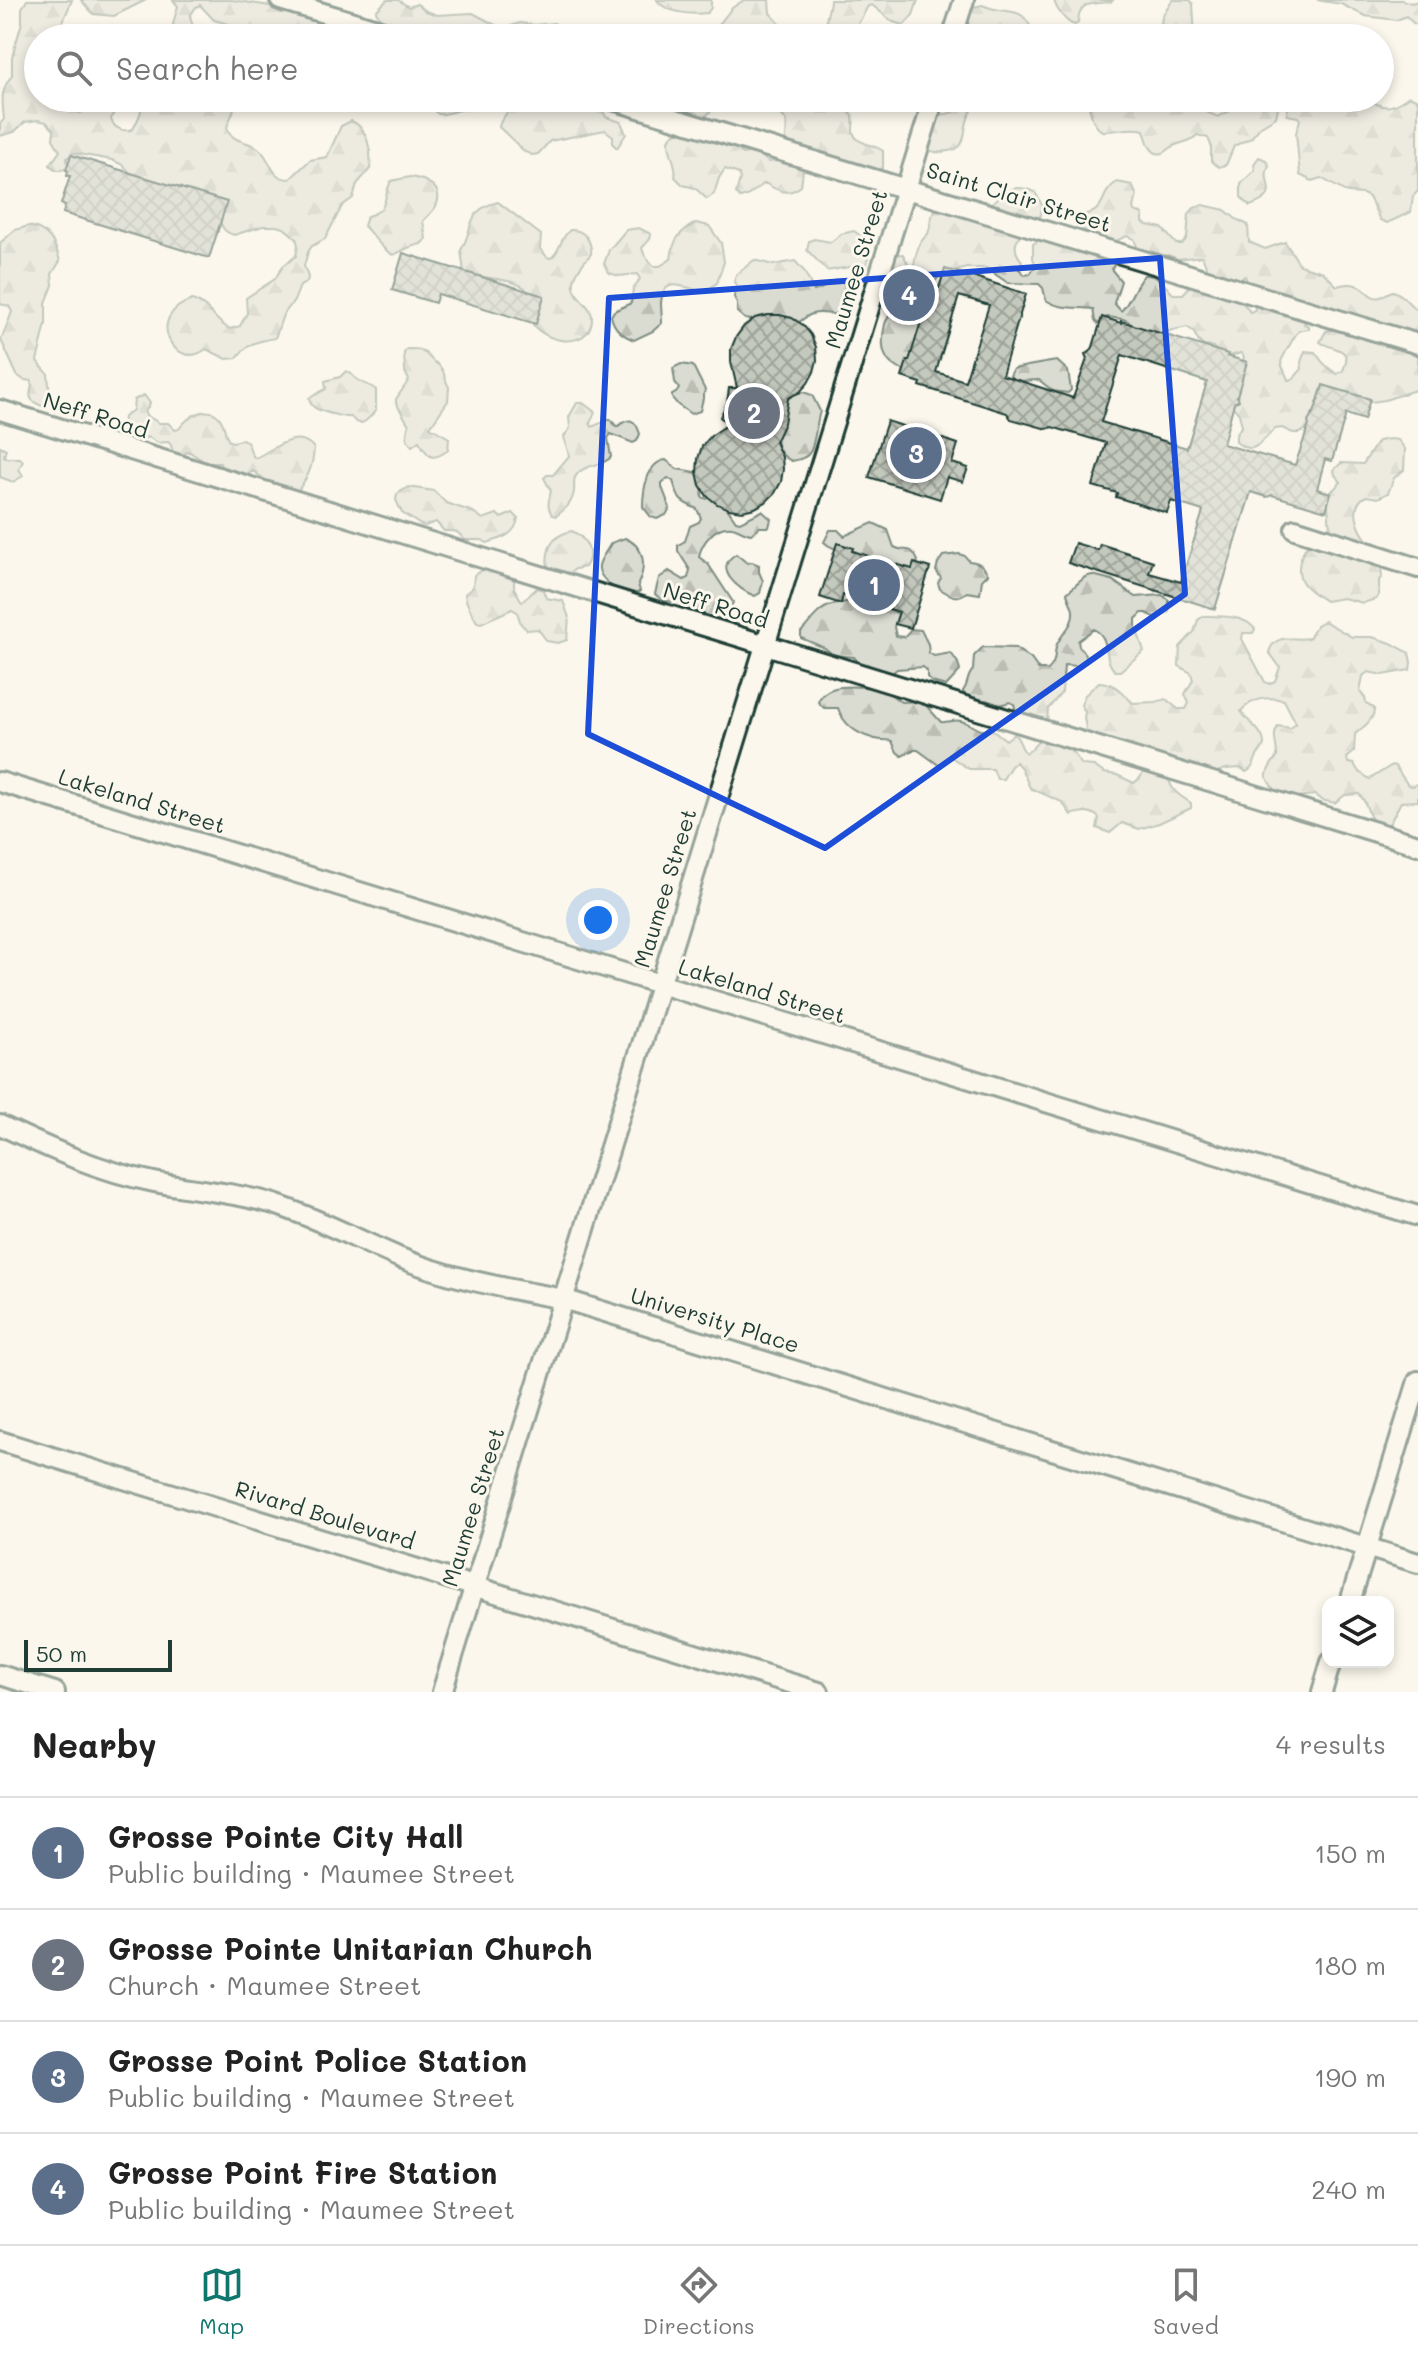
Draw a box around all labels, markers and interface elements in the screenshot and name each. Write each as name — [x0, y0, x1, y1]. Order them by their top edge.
search box — [24, 24, 1394, 112]
icon: search — [52, 46, 96, 90]
text: Search here — [116, 48, 299, 88]
street label: Saint Clair Street — [923, 155, 1115, 238]
street label: Maumee Street — [818, 186, 894, 352]
pin: 4 — [883, 265, 935, 325]
pin: 2 — [728, 383, 780, 443]
street label: Neff Road — [40, 385, 152, 444]
pin: 3 — [890, 423, 942, 483]
pin: 1 — [848, 555, 900, 615]
street label: Neff Road — [660, 575, 772, 634]
street label: Lakeland Street — [55, 761, 229, 840]
street label: Maumee Street — [627, 805, 703, 971]
your location — [578, 900, 618, 940]
street label: Lakeland Street — [675, 951, 849, 1030]
street label: University Place — [627, 1280, 803, 1359]
street label: Maumee Street — [435, 1424, 511, 1590]
street label: Rivard Boulevard — [232, 1473, 419, 1556]
map controls — [1322, 1596, 1394, 1668]
button: layers — [1322, 1596, 1394, 1668]
scale bar — [24, 1636, 172, 1672]
text: 50 m — [36, 1639, 87, 1668]
text: Nearby — [32, 1722, 157, 1767]
text: 4 results — [1276, 1727, 1386, 1761]
text: Grosse Pointe City Hall — [108, 1816, 463, 1856]
text: 1 — [52, 1836, 64, 1870]
text: 150 m — [1314, 1836, 1386, 1870]
text: Public building · Maumee Street — [108, 1856, 515, 1890]
text: Grosse Pointe Unitarian Church — [108, 1928, 592, 1968]
text: 2 — [51, 1948, 65, 1982]
text: 180 m — [1314, 1948, 1386, 1982]
text: Church · Maumee Street — [108, 1968, 422, 2002]
text: Grosse Point Police Station — [108, 2040, 527, 2080]
text: 3 — [50, 2060, 66, 2094]
text: 190 m — [1314, 2060, 1386, 2094]
text: Public building · Maumee Street — [108, 2080, 515, 2114]
text: Grosse Point Fire Station — [108, 2152, 497, 2192]
text: 4 — [50, 2172, 66, 2206]
text: 240 m — [1311, 2172, 1386, 2206]
text: Public building · Maumee Street — [108, 2192, 515, 2226]
tab: Map — [199, 2263, 244, 2340]
tab: Directions — [643, 2263, 755, 2340]
tab: Saved — [1153, 2263, 1219, 2340]

